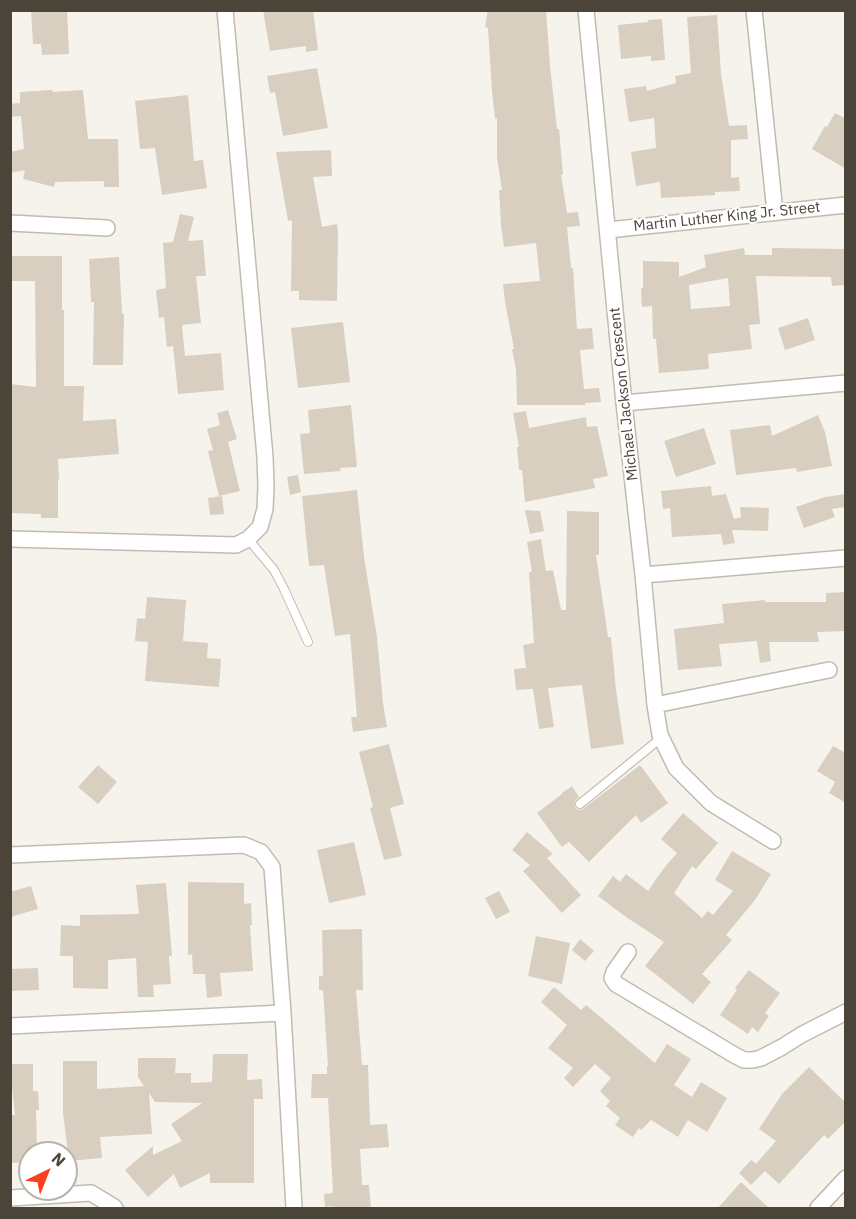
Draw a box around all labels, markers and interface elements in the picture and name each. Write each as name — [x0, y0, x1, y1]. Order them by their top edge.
street label: Martin Luther King Jr. Street — [633, 198, 821, 236]
street label: Michael Jackson Crescent — [606, 306, 642, 482]
north arrow — [18, 1141, 78, 1201]
text: N — [48, 1148, 70, 1171]

